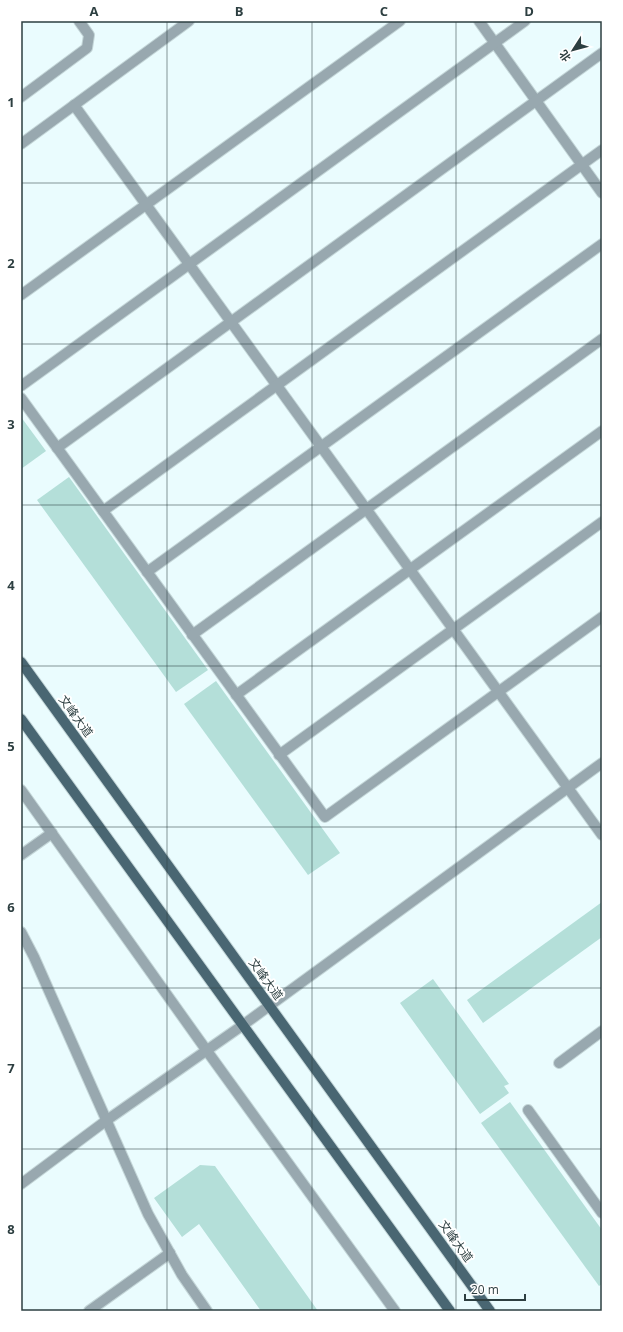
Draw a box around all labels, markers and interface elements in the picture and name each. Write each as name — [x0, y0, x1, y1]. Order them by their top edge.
text: A — [90, 2, 99, 20]
text: B — [235, 2, 244, 20]
text: C — [380, 2, 388, 20]
text: D — [524, 2, 534, 20]
north arrow — [553, 30, 593, 70]
text: 北 — [555, 47, 574, 65]
text: 1 — [7, 93, 15, 111]
text: 2 — [7, 254, 15, 272]
text: 3 — [7, 415, 15, 433]
text: 4 — [7, 576, 15, 594]
street label: 文峰大道 — [55, 692, 97, 740]
text: 5 — [7, 737, 15, 755]
text: 6 — [7, 898, 15, 916]
street label: 文峰大道 — [245, 955, 287, 1003]
text: 7 — [7, 1059, 15, 1077]
street label: 文峰大道 — [435, 1217, 477, 1265]
text: 8 — [7, 1220, 15, 1238]
scale bar — [465, 1276, 525, 1302]
text: 20 m — [471, 1281, 499, 1298]

